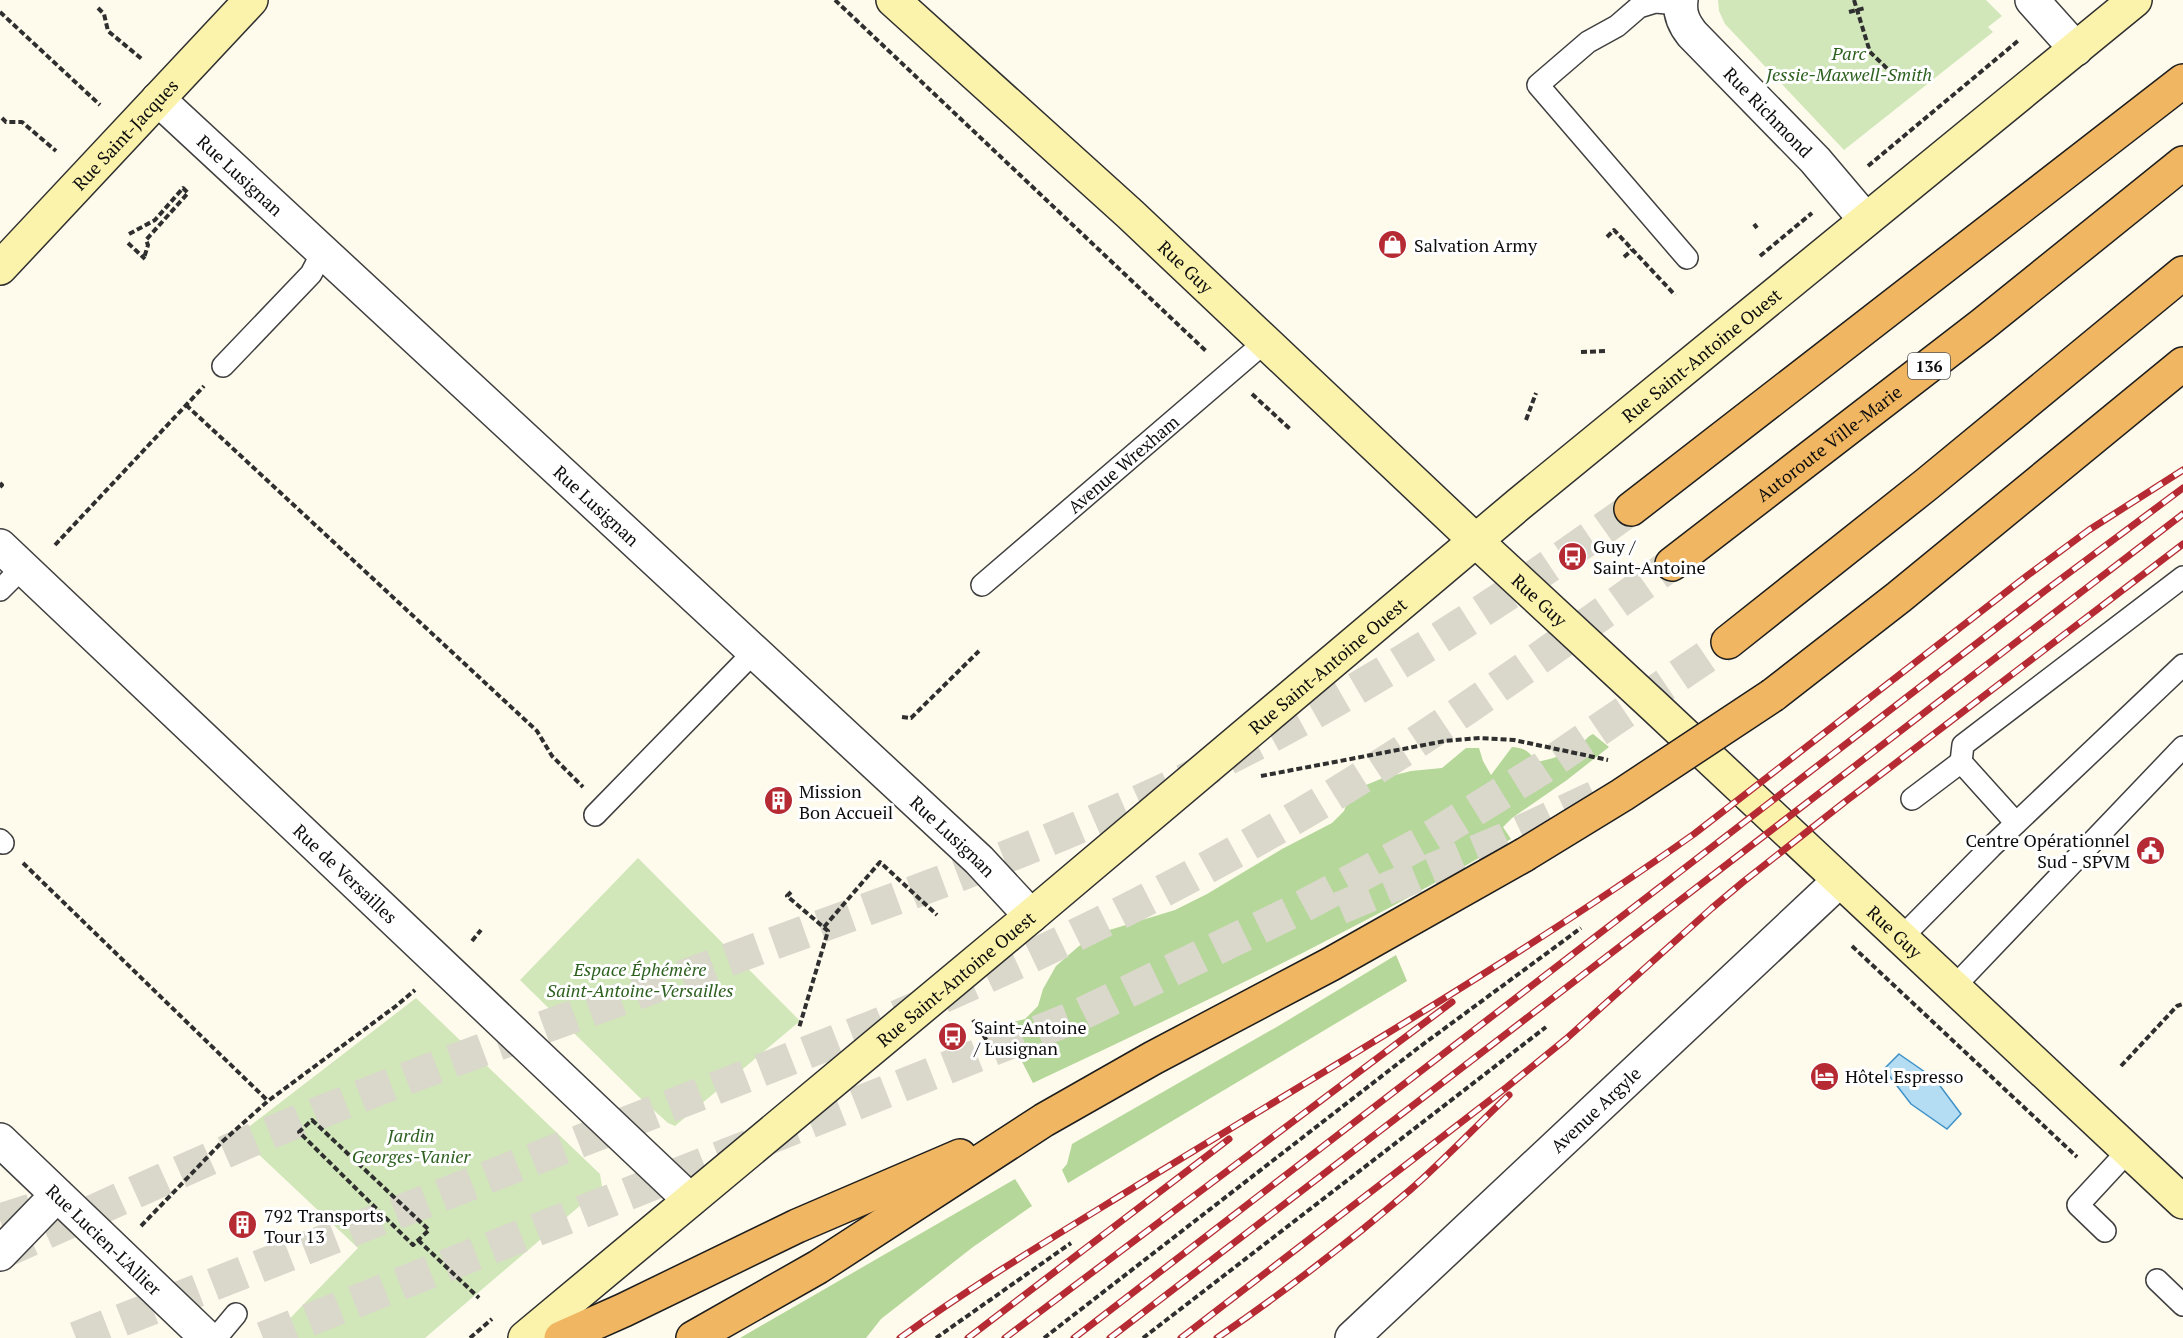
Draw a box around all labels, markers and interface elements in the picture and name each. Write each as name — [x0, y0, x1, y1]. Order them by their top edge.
park label: Parc Jessie-Maxwell-Smith — [1765, 41, 1932, 86]
street label: Rue Richmond — [1719, 62, 1818, 162]
street label: Rue Saint-Jacques — [67, 74, 183, 195]
street label: Rue Lusignan — [192, 129, 288, 221]
shop icon: Salvation Army — [1377, 229, 1409, 261]
place label: Salvation Army — [1414, 233, 1538, 257]
street label: Rue Guy — [1153, 235, 1219, 299]
street label: Rue Saint-Antoine Ouest — [1616, 282, 1786, 427]
road number: 136 — [1908, 353, 1950, 379]
street label: Autoroute Ville-Marie — [1751, 379, 1906, 507]
street label: Avenue Wrexham — [1062, 409, 1184, 518]
street label: Rue Lusignan — [549, 460, 645, 551]
place label: Guy / Saint-Antoine — [1593, 534, 1706, 579]
bus stop icon: Guy / Saint-Antoine — [1556, 540, 1588, 572]
street label: Rue Guy — [1507, 568, 1573, 632]
street label: Rue Saint-Antoine Ouest — [1244, 592, 1412, 739]
place label: Mission Bon Accueil — [799, 779, 893, 824]
building icon: Mission Bon Accueil — [762, 785, 794, 817]
street label: Rue Lusignan — [905, 790, 1001, 882]
street label: Rue de Versailles — [288, 818, 403, 929]
place label: Centre Opérationnel Sud - SPVM — [1966, 828, 2130, 873]
public building icon: Centre Opérationnel Sud - SPVM — [2135, 834, 2167, 866]
street label: Rue Guy — [1862, 900, 1928, 964]
street label: Rue Saint-Antoine Ouest — [872, 905, 1040, 1052]
park label: Espace Éphémère Saint-Antoine-Versailles — [546, 957, 734, 1002]
place label: Saint-Antoine / Lusignan — [973, 1015, 1087, 1060]
bus stop icon: Saint-Antoine / Lusignan — [937, 1021, 969, 1053]
hotel icon: Hôtel Espresso — [1808, 1060, 1840, 1092]
street label: Avenue Argyle — [1545, 1061, 1646, 1158]
place label: Hôtel Espresso — [1845, 1064, 1963, 1088]
park label: Jardin Georges-Vanier — [352, 1123, 471, 1168]
street label: Rue Lucien-L'Allier — [41, 1179, 167, 1300]
place label: 792 Transports Tour 13 — [264, 1203, 384, 1248]
building icon: 792 Transports Tour 13 — [227, 1209, 259, 1241]

